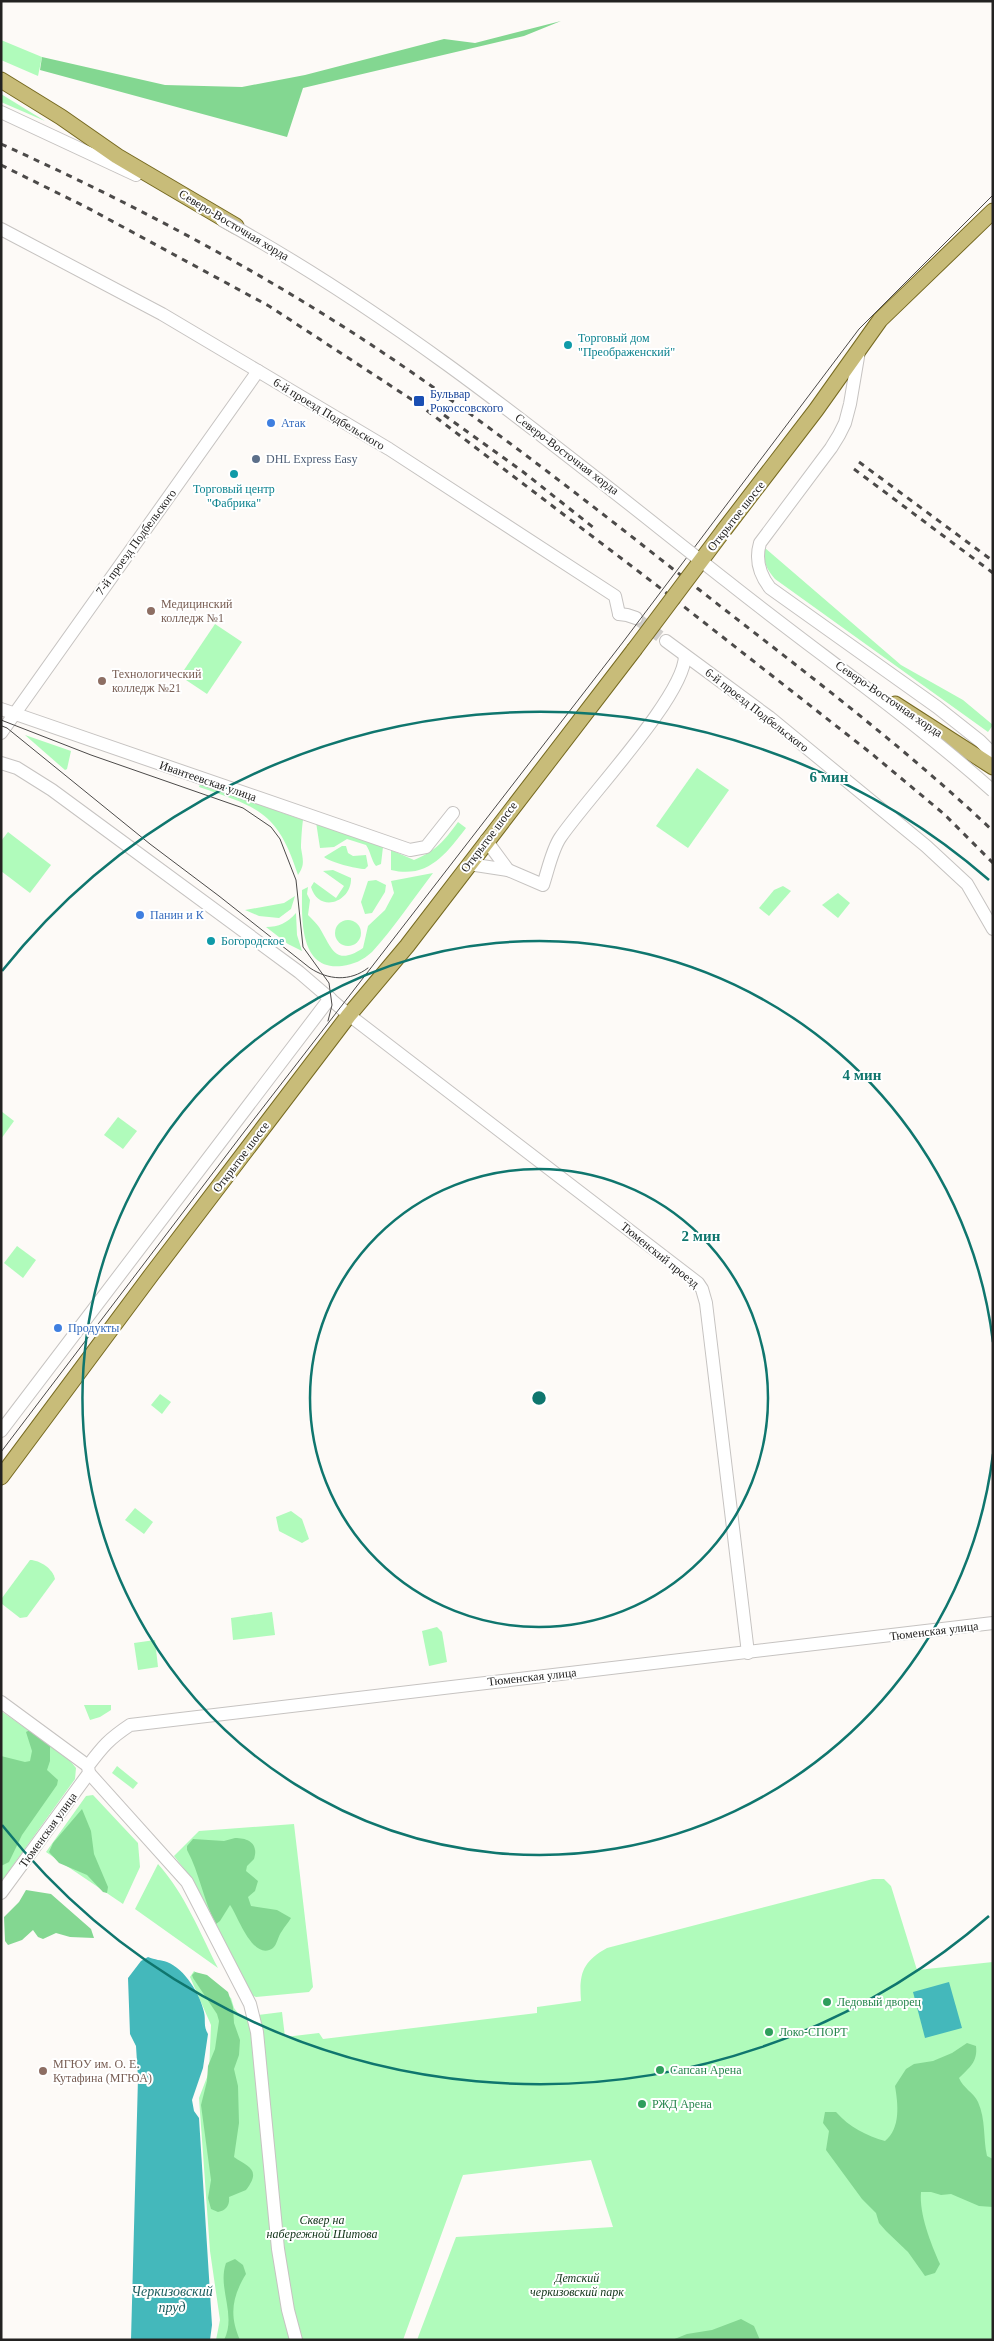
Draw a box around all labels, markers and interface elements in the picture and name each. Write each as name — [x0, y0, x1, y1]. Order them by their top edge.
street label: Северо-Восточная хорда — [176, 187, 292, 264]
place label: Торговый дом "Преображенский" — [578, 331, 675, 359]
marker: Торговый дом "Преображенский" — [562, 339, 574, 351]
street label: 6-й проезд Подбельского — [271, 375, 387, 453]
place label: Бульвар Рокоссовского — [430, 387, 503, 415]
marker: Бульвар Рокоссовского — [412, 394, 426, 408]
street label: Северо-Восточная хорда — [513, 411, 622, 498]
place label: Атак — [281, 416, 306, 430]
marker: Атак — [265, 417, 277, 429]
place label: DHL Express Easy — [266, 452, 358, 466]
marker: DHL Express Easy — [250, 453, 262, 465]
marker: Торговый центр "Фабрика" — [228, 468, 240, 480]
street label: Открытое шоссе — [704, 478, 768, 554]
place label: Торговый центр "Фабрика" — [193, 482, 275, 510]
street label: 7-й проезд Подбельского — [93, 486, 179, 598]
place label: Медицинский колледж №1 — [161, 597, 233, 625]
marker: Медицинский колледж №1 — [145, 605, 157, 617]
street label: Северо-Восточная хорда — [833, 658, 946, 740]
street label: 6-й проезд Подбельского — [702, 665, 812, 755]
place label: Технологический колледж №21 — [112, 667, 202, 695]
marker: Технологический колледж №21 — [96, 675, 108, 687]
street label: Ивантеевская улица — [158, 758, 259, 804]
text: 6 мин — [810, 769, 849, 785]
street label: Открытое шоссе — [458, 799, 520, 875]
place label: Панин и К — [150, 908, 205, 922]
marker: Панин и К — [134, 909, 146, 921]
place label: Богородское — [221, 934, 284, 948]
marker: Богородское — [205, 935, 217, 947]
text: 4 мин — [843, 1067, 882, 1083]
street label: Открытое шоссе — [210, 1119, 272, 1195]
street label: Тюменский проезд — [618, 1219, 702, 1291]
text: 2 мин — [682, 1228, 721, 1244]
place label: Продукты — [68, 1321, 119, 1335]
marker: Продукты — [52, 1322, 64, 1334]
centre of rings — [530, 1389, 548, 1407]
street label: Тюменская улица — [889, 1619, 980, 1643]
street label: Тюменская улица — [487, 1665, 578, 1689]
street label: Тюменская улица — [16, 1789, 80, 1870]
place label: Ледовый дворец — [837, 1995, 921, 2009]
marker: Ледовый дворец — [821, 1996, 833, 2008]
place label: Локо-СПОРТ — [779, 2025, 848, 2039]
marker: Локо-СПОРТ — [763, 2026, 775, 2038]
place label: МГЮУ им. О. Е. Кутафина (МГЮА) — [53, 2057, 152, 2085]
place label: Сапсан Арена — [670, 2063, 742, 2077]
marker: Сапсан Арена — [654, 2064, 666, 2076]
marker: МГЮУ им. О. Е. Кутафина (МГЮА) — [37, 2065, 49, 2077]
place label: РЖД Арена — [652, 2097, 713, 2111]
marker: РЖД Арена — [636, 2098, 648, 2110]
park label: Сквер на набережной Шитова — [267, 2213, 377, 2241]
park label: Детский черкизовский парк — [530, 2271, 624, 2299]
water label: Черкизовский пруд — [131, 2284, 213, 2315]

